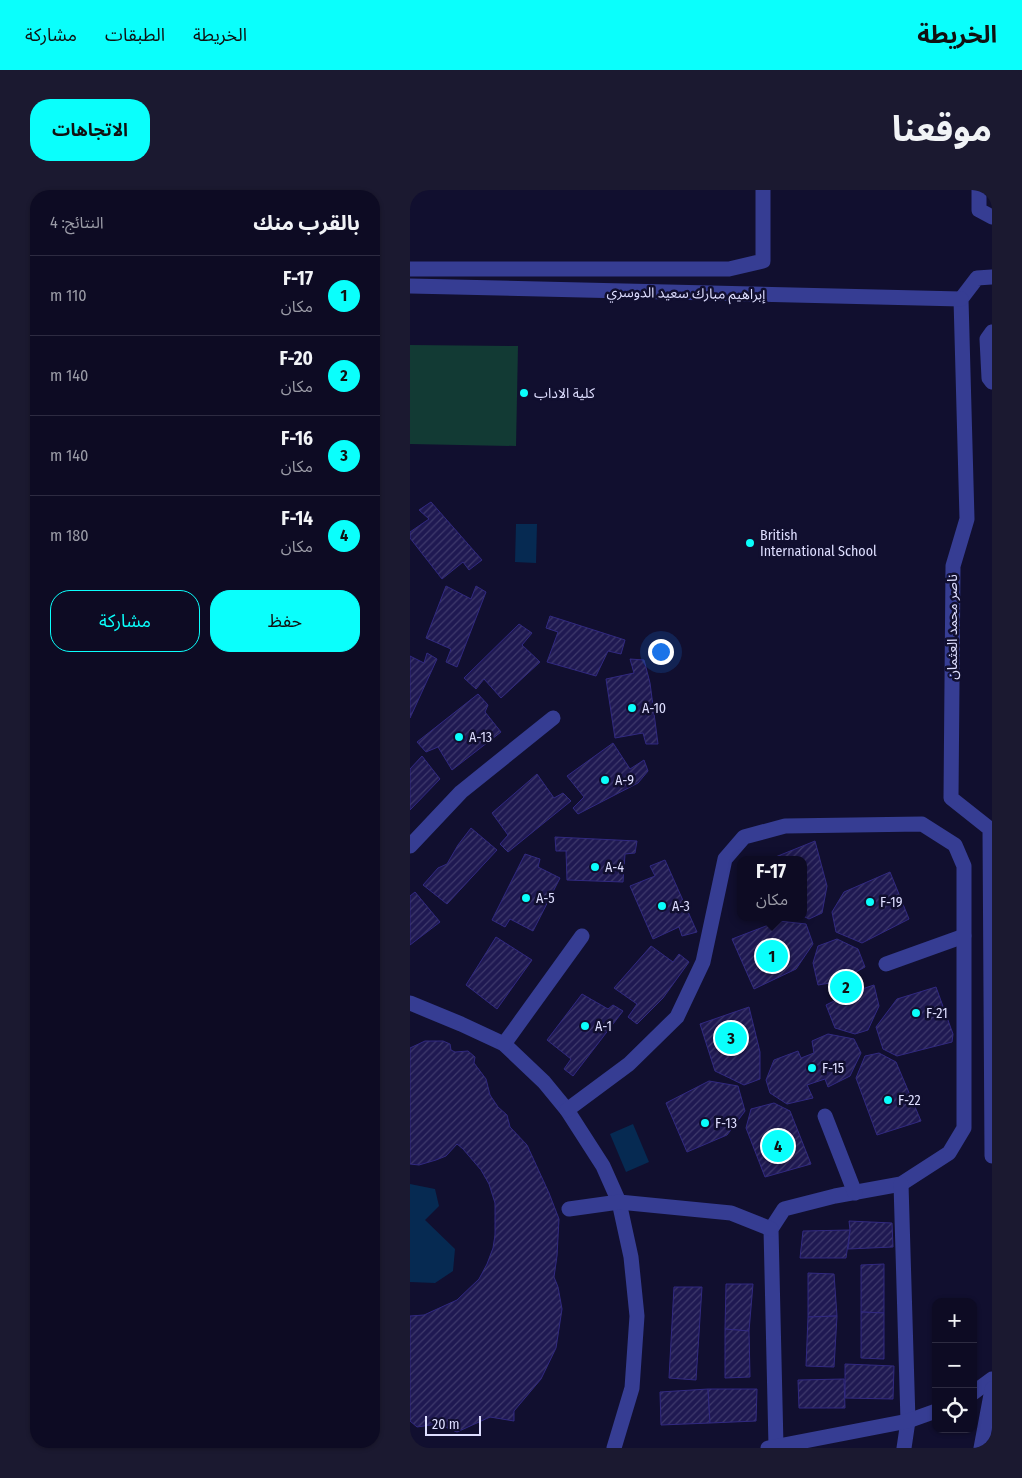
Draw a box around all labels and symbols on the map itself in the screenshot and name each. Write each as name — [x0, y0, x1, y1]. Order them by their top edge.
street label: إبراهيم مبارك سعيد الدوسري — [606, 284, 767, 306]
place label: كلية الاداب — [534, 385, 595, 402]
marker: كلية الاداب — [518, 387, 530, 399]
place label: British International School — [760, 527, 877, 560]
marker: British International School — [744, 537, 756, 549]
street label: ناصر محمد العثمان — [944, 574, 961, 680]
your location — [648, 639, 674, 665]
place label: A-10 — [642, 700, 666, 717]
marker: A-10 — [626, 702, 638, 714]
place label: A-13 — [469, 729, 492, 746]
marker: A-13 — [453, 731, 465, 743]
place label: A-9 — [615, 772, 634, 789]
marker: A-9 — [599, 774, 611, 786]
place label: A-4 — [605, 859, 624, 876]
marker: A-4 — [589, 861, 601, 873]
place label: A-5 — [536, 890, 555, 907]
marker: A-5 — [520, 892, 532, 904]
place label: F-19 — [880, 894, 903, 911]
marker: F-19 — [864, 896, 876, 908]
place label: A-3 — [672, 898, 690, 915]
marker: A-3 — [656, 900, 668, 912]
pin: 1 — [756, 937, 788, 975]
pin: 2 — [830, 968, 862, 1006]
place label: F-21 — [926, 1005, 948, 1022]
marker: F-21 — [910, 1007, 922, 1019]
place label: A-1 — [595, 1018, 612, 1035]
pin: 3 — [715, 1019, 747, 1057]
marker: A-1 — [579, 1020, 591, 1032]
place label: F-15 — [822, 1060, 844, 1077]
marker: F-15 — [806, 1062, 818, 1074]
place label: F-22 — [898, 1092, 921, 1109]
marker: F-22 — [882, 1094, 894, 1106]
place label: F-13 — [715, 1115, 737, 1132]
marker: F-13 — [699, 1117, 711, 1129]
pin: 4 — [762, 1127, 794, 1165]
scale bar — [425, 1413, 481, 1436]

